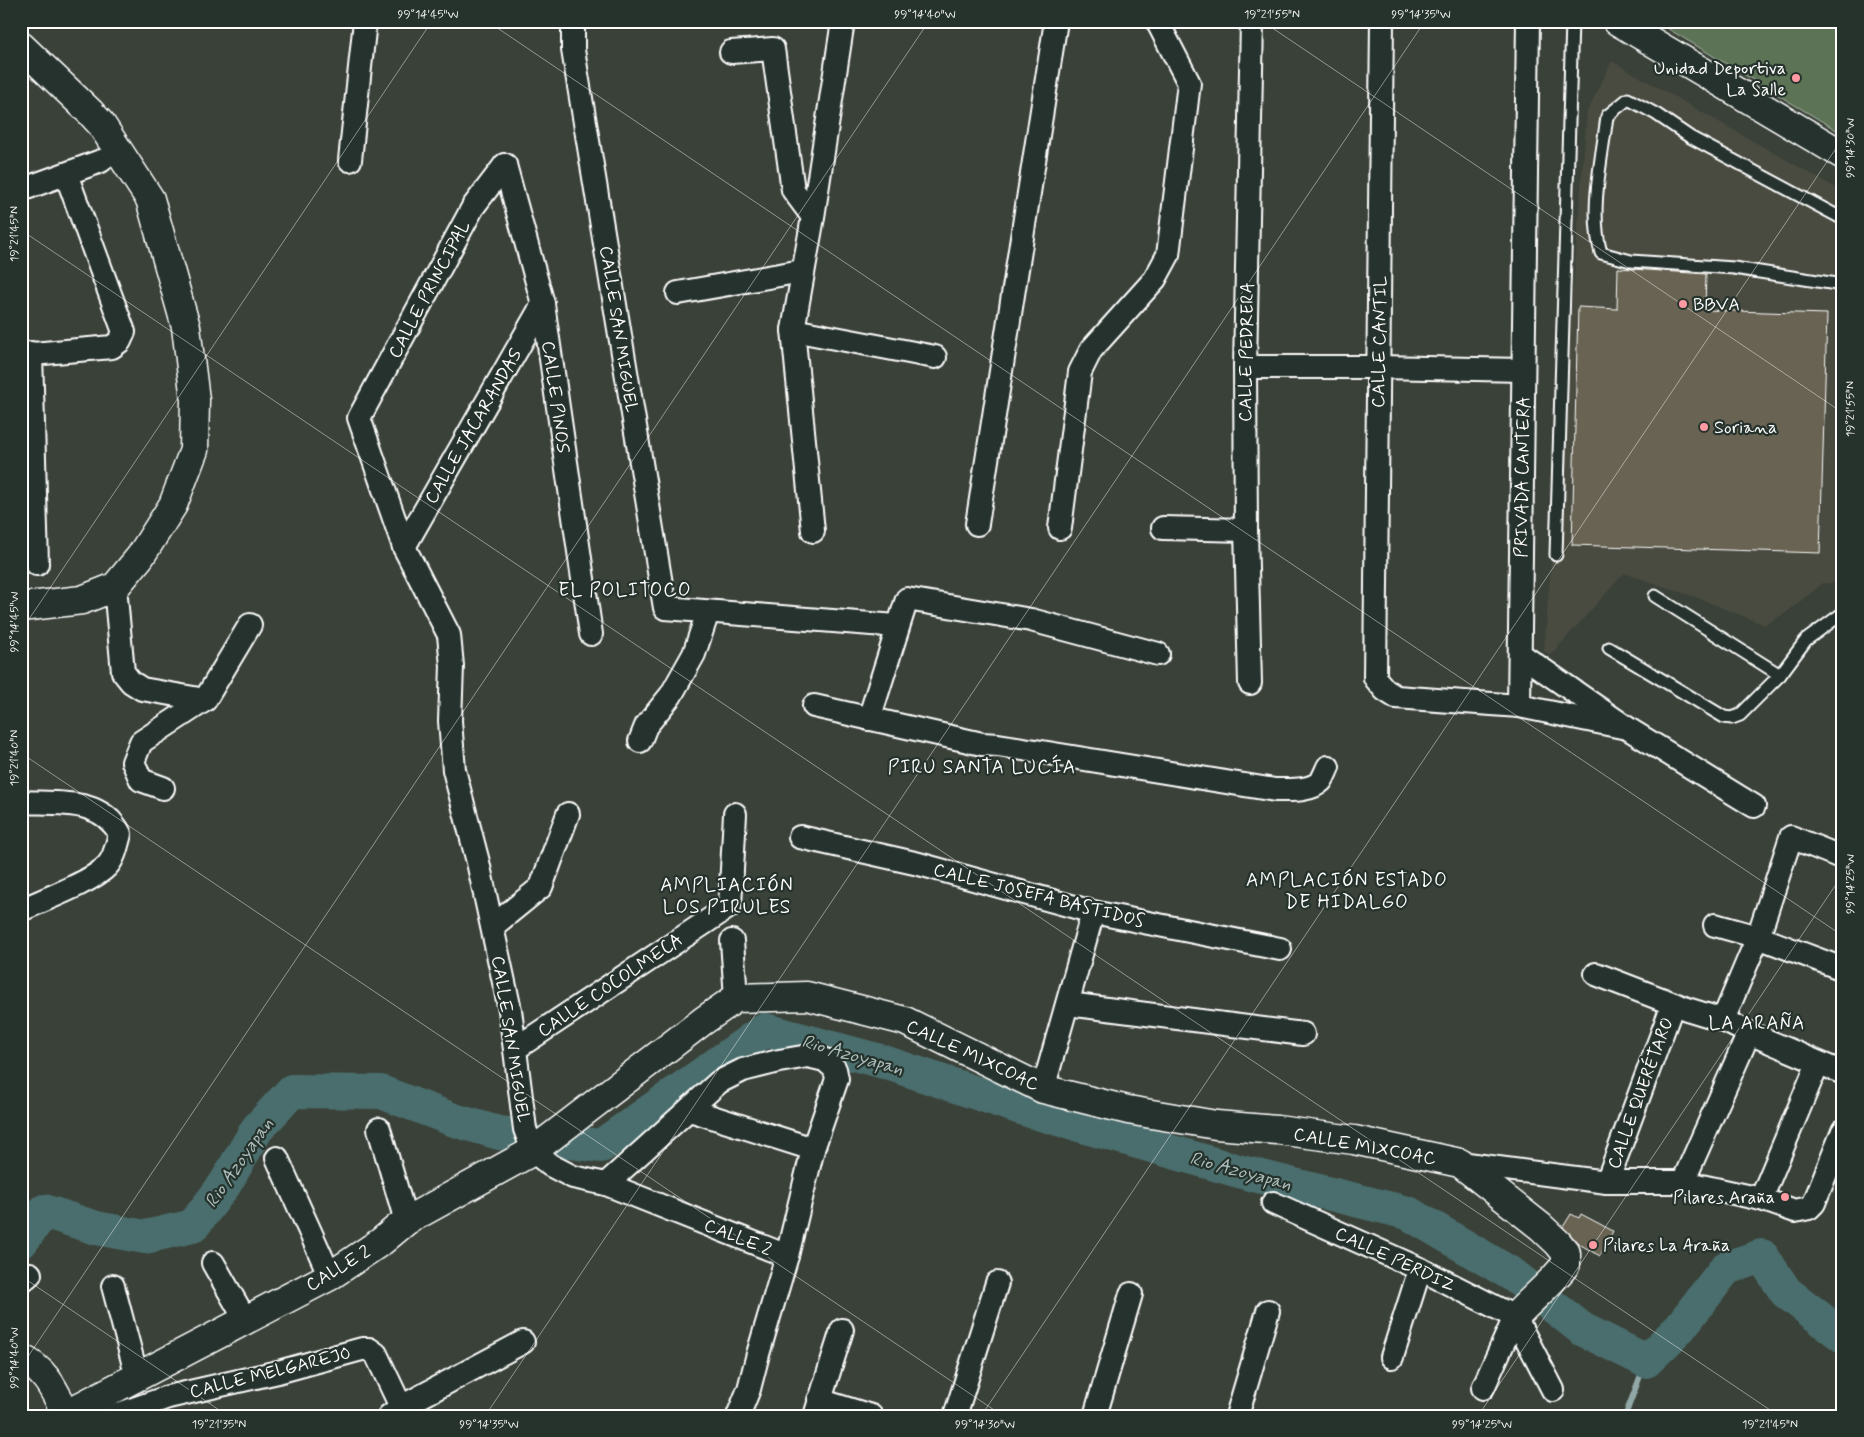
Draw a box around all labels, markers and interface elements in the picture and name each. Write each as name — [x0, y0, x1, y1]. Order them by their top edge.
text: 99°14'45"W — [398, 7, 459, 23]
text: 99°14'40"W — [894, 7, 956, 23]
text: 19°21'55"N — [1244, 7, 1300, 23]
text: 99°14'35"W — [1391, 7, 1451, 23]
place label: Unidad Deportiva La Salle — [1654, 57, 1786, 102]
marker: Unidad Deportiva La Salle — [1790, 72, 1802, 84]
text: 99°14'30"W — [1843, 118, 1859, 178]
text: 19°21'45"N — [7, 206, 23, 262]
street label: CALLE PRINCIPAL — [383, 216, 477, 363]
street label: CALLE SAN MIGUEL — [593, 244, 643, 414]
street label: CALLE CANTIL — [1367, 276, 1393, 408]
street label: CALLE PEDRERA — [1234, 282, 1260, 422]
place label: BBVA — [1693, 293, 1740, 317]
marker: BBVA — [1677, 298, 1689, 310]
street label: CALLE PINOS — [535, 339, 575, 455]
street label: CALLE JACARANDAS — [420, 345, 528, 508]
text: 19°21'55"N — [1843, 381, 1859, 437]
street label: PRIVADA CANTERA — [1510, 396, 1536, 558]
place label: Soriana — [1714, 416, 1777, 440]
marker: Soriana — [1698, 421, 1710, 433]
district label: EL POLITOCO — [558, 578, 692, 603]
text: 99°14'45"W — [7, 591, 23, 652]
text: 19°21'40"N — [7, 730, 23, 786]
district label: PIRU SANTA LUCÍA — [888, 754, 1076, 780]
text: 99°14'25"W — [1843, 854, 1859, 914]
street label: CALLE JOSEFA BASTIDOS — [931, 858, 1147, 934]
district label: AMPLACIÓN ESTADO DE HIDALGO — [1246, 868, 1448, 915]
district label: AMPLIACIÓN LOS PIRULES — [660, 873, 794, 920]
street label: CALLE COCOLMECA — [533, 928, 688, 1043]
street label: CALLE SAN MIGUEL — [485, 954, 535, 1124]
district label: LA ARAÑA — [1708, 1011, 1806, 1036]
street label: CALLE QUERÉTARO — [1602, 1014, 1680, 1172]
street label: CALLE MIXCOAC — [902, 1015, 1043, 1097]
water label: Rio Azoyapan — [799, 1029, 906, 1082]
water label: Rio Azoyapan — [199, 1113, 279, 1213]
street label: CALLE MIXCOAC — [1292, 1123, 1438, 1171]
water label: Rio Azoyapan — [1187, 1146, 1294, 1197]
place label: Pilares Araña — [1673, 1186, 1775, 1210]
marker: Pilares Araña — [1779, 1191, 1791, 1203]
street label: CALLE 2 — [700, 1213, 775, 1262]
street label: CALLE PERDIZ — [1331, 1222, 1459, 1298]
place label: Pilares La Araña — [1603, 1234, 1730, 1258]
marker: Pilares La Araña — [1587, 1239, 1599, 1251]
street label: CALLE 2 — [302, 1240, 375, 1297]
text: 99°14'40"W — [7, 1327, 23, 1389]
street label: CALLE MELGAREJO — [187, 1341, 353, 1405]
text: 19°21'35"N — [192, 1417, 246, 1433]
text: 99°14'35"W — [459, 1417, 519, 1433]
text: 99°14'30"W — [955, 1417, 1015, 1433]
text: 99°14'25"W — [1452, 1417, 1512, 1433]
text: 19°21'45"N — [1742, 1417, 1798, 1433]

